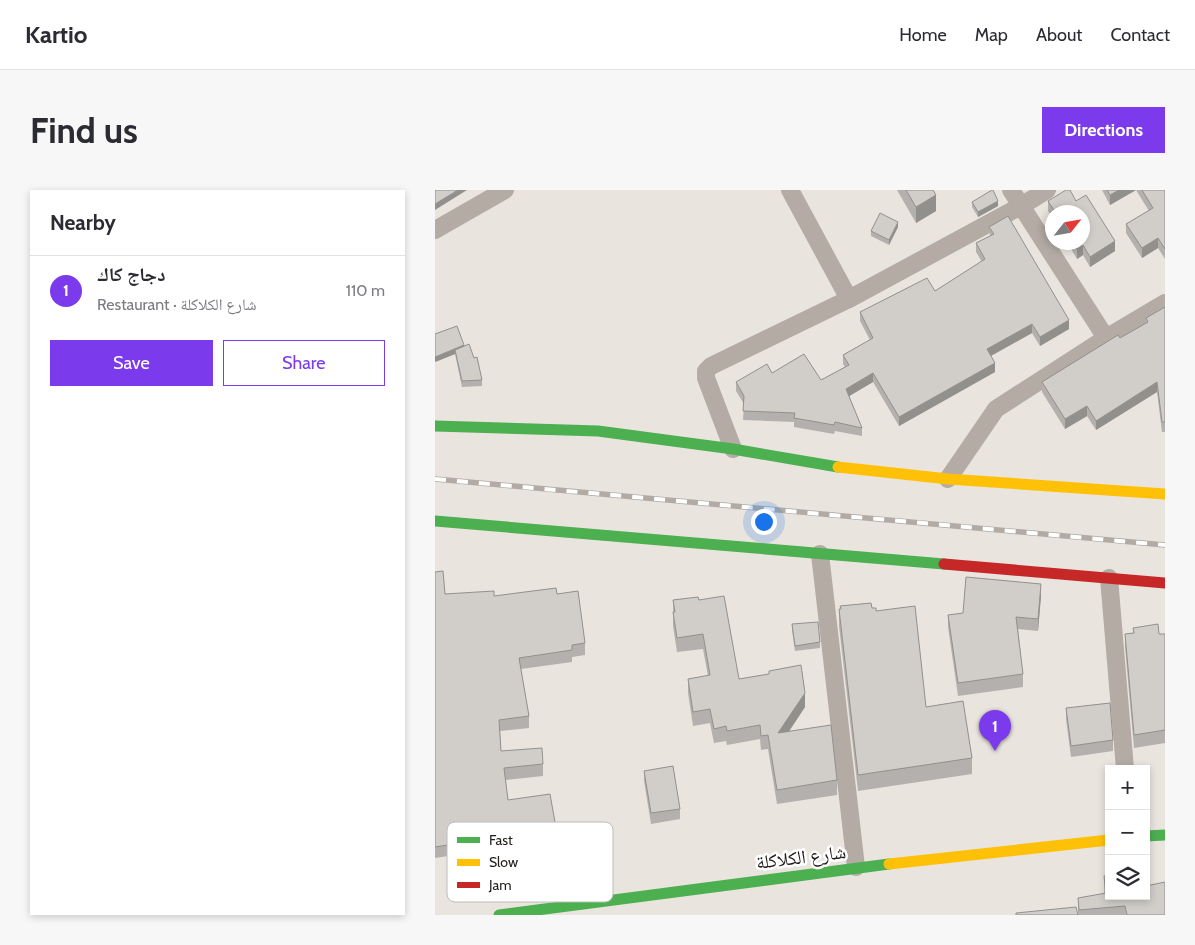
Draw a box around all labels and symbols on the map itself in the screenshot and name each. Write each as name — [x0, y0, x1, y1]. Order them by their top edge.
north arrow — [1045, 205, 1090, 250]
your location — [751, 509, 777, 535]
pin: 1 — [979, 710, 1011, 751]
legend — [447, 822, 613, 902]
text: Fast — [489, 831, 513, 849]
street label: شارع الكلاكلة — [755, 840, 847, 874]
text: Slow — [489, 853, 518, 871]
text: Jam — [488, 876, 511, 894]

